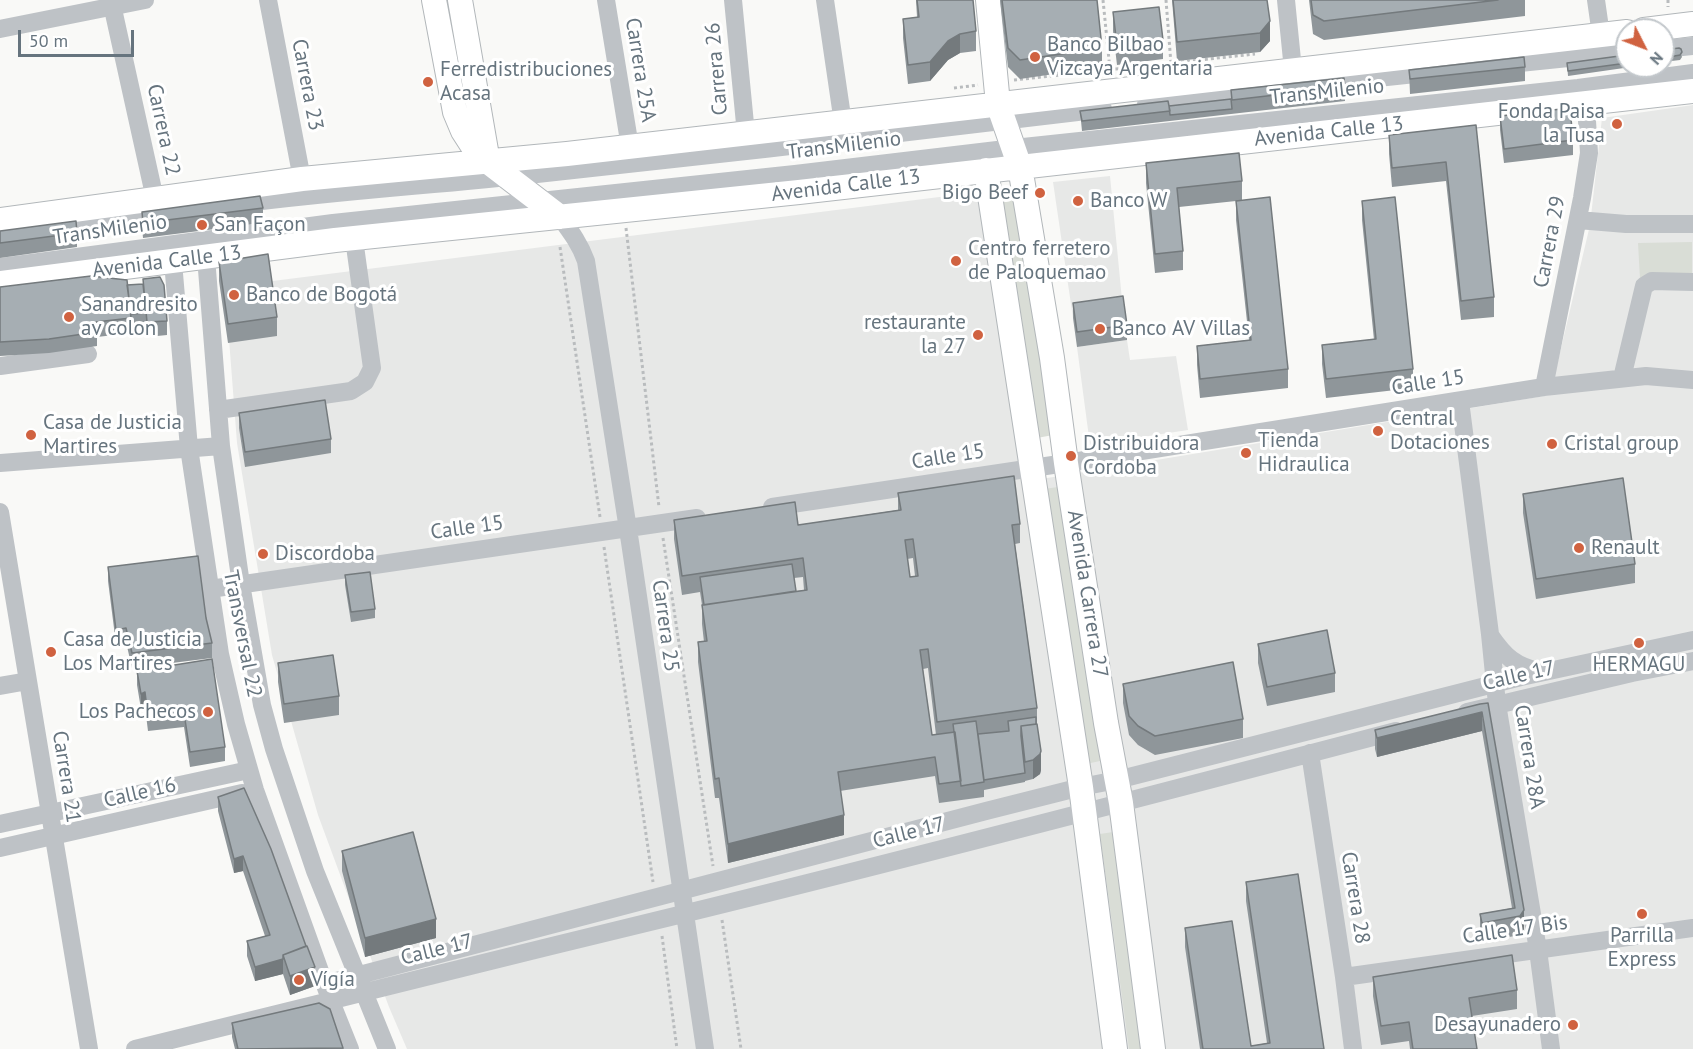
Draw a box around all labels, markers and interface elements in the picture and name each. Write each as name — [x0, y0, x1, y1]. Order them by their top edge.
street label: Carrera 25A — [619, 16, 661, 124]
scale bar — [21, 18, 136, 56]
north arrow — [1615, 18, 1675, 78]
street label: Carrera 26 — [700, 22, 734, 116]
text: 50 m — [29, 29, 68, 52]
place label: Banco Bilbao Vizcaya Argentaria — [1047, 32, 1213, 82]
street label: Carrera 23 — [286, 37, 328, 133]
text: N — [1646, 48, 1668, 69]
marker: Banco Bilbao Vizcaya Argentaria — [1028, 50, 1042, 64]
place label: Ferredistribuciones Acasa — [440, 57, 612, 107]
street label: TransMilenio — [1269, 73, 1385, 111]
marker: Ferredistribuciones Acasa — [421, 75, 435, 89]
street label: Carrera 22 — [141, 82, 185, 178]
place label: Fonda Paisa la Tusa — [1498, 99, 1605, 149]
street label: Avenida Calle 13 — [1253, 112, 1405, 152]
marker: Fonda Paisa la Tusa — [1610, 117, 1624, 131]
street label: TransMilenio — [786, 127, 902, 165]
street label: Avenida Calle 13 — [770, 164, 922, 208]
place label: Bigo Beef — [942, 180, 1028, 206]
marker: Bigo Beef — [1033, 186, 1047, 200]
place label: Banco W — [1090, 188, 1167, 214]
marker: Banco W — [1071, 194, 1085, 208]
street label: Carrera 29 — [1529, 194, 1571, 290]
street label: TransMilenio — [51, 210, 169, 250]
place label: San Façon — [214, 212, 306, 238]
marker: San Façon — [195, 218, 209, 232]
place label: Centro ferretero de Paloquemao — [968, 236, 1111, 286]
street label: Avenida Calle 13 — [91, 240, 243, 284]
marker: Centro ferretero de Paloquemao — [949, 254, 963, 268]
place label: Banco de Bogotá — [246, 282, 397, 308]
marker: Banco de Bogotá — [227, 288, 241, 302]
place label: Sanandresito av colon — [81, 292, 198, 342]
marker: Sanandresito av colon — [62, 310, 76, 324]
place label: restaurante la 27 — [864, 310, 966, 360]
place label: Banco AV Villas — [1112, 316, 1250, 342]
marker: Banco AV Villas — [1093, 322, 1107, 336]
marker: restaurante la 27 — [971, 328, 985, 342]
street label: Calle 15 — [1390, 365, 1466, 401]
place label: Central Dotaciones — [1390, 406, 1490, 456]
place label: Casa de Justicia Martires — [43, 410, 182, 460]
marker: Central Dotaciones — [1371, 424, 1385, 438]
marker: Casa de Justicia Martires — [24, 428, 38, 442]
place label: Tienda Hidraulica — [1258, 428, 1350, 478]
place label: Distribuidora Cordoba — [1083, 431, 1199, 481]
place label: Cristal group — [1564, 431, 1679, 457]
marker: Cristal group — [1545, 437, 1559, 451]
street label: Calle 15 — [910, 439, 986, 475]
marker: Tienda Hidraulica — [1239, 446, 1253, 460]
marker: Distribuidora Cordoba — [1064, 449, 1078, 463]
street label: Avenida Carrera 27 — [1061, 508, 1113, 680]
street label: Calle 15 — [429, 510, 505, 546]
place label: Renault — [1591, 535, 1660, 561]
place label: Discordoba — [275, 541, 375, 567]
marker: Renault — [1572, 541, 1586, 555]
marker: Discordoba — [256, 547, 270, 561]
street label: Transversal 22 — [217, 568, 267, 700]
street label: Carrera 25 — [646, 578, 684, 674]
place label: Casa de Justicia Los Martires — [63, 627, 202, 677]
marker: HERMAGU — [1632, 636, 1646, 650]
marker: Casa de Justicia Los Martires — [44, 645, 58, 659]
place label: HERMAGU — [1593, 652, 1685, 678]
street label: Calle 17 — [1480, 655, 1558, 697]
place label: Los Pachecos — [79, 699, 196, 725]
street label: Carrera 28A — [1508, 703, 1550, 811]
marker: Los Pachecos — [201, 705, 215, 719]
street label: Carrera 21 — [46, 729, 86, 825]
street label: Calle 16 — [101, 772, 179, 814]
street label: Calle 17 — [870, 812, 948, 854]
street label: Carrera 28 — [1335, 850, 1375, 946]
marker: Parrilla Express — [1635, 907, 1649, 921]
street label: Calle 17 Bis — [1461, 910, 1569, 950]
place label: Parrilla Express — [1608, 923, 1676, 973]
street label: Calle 17 — [398, 929, 476, 971]
place label: Vígía — [311, 967, 355, 993]
marker: Vígía — [292, 973, 306, 987]
place label: Desayunadero — [1434, 1012, 1561, 1038]
marker: Desayunadero — [1566, 1018, 1580, 1032]

